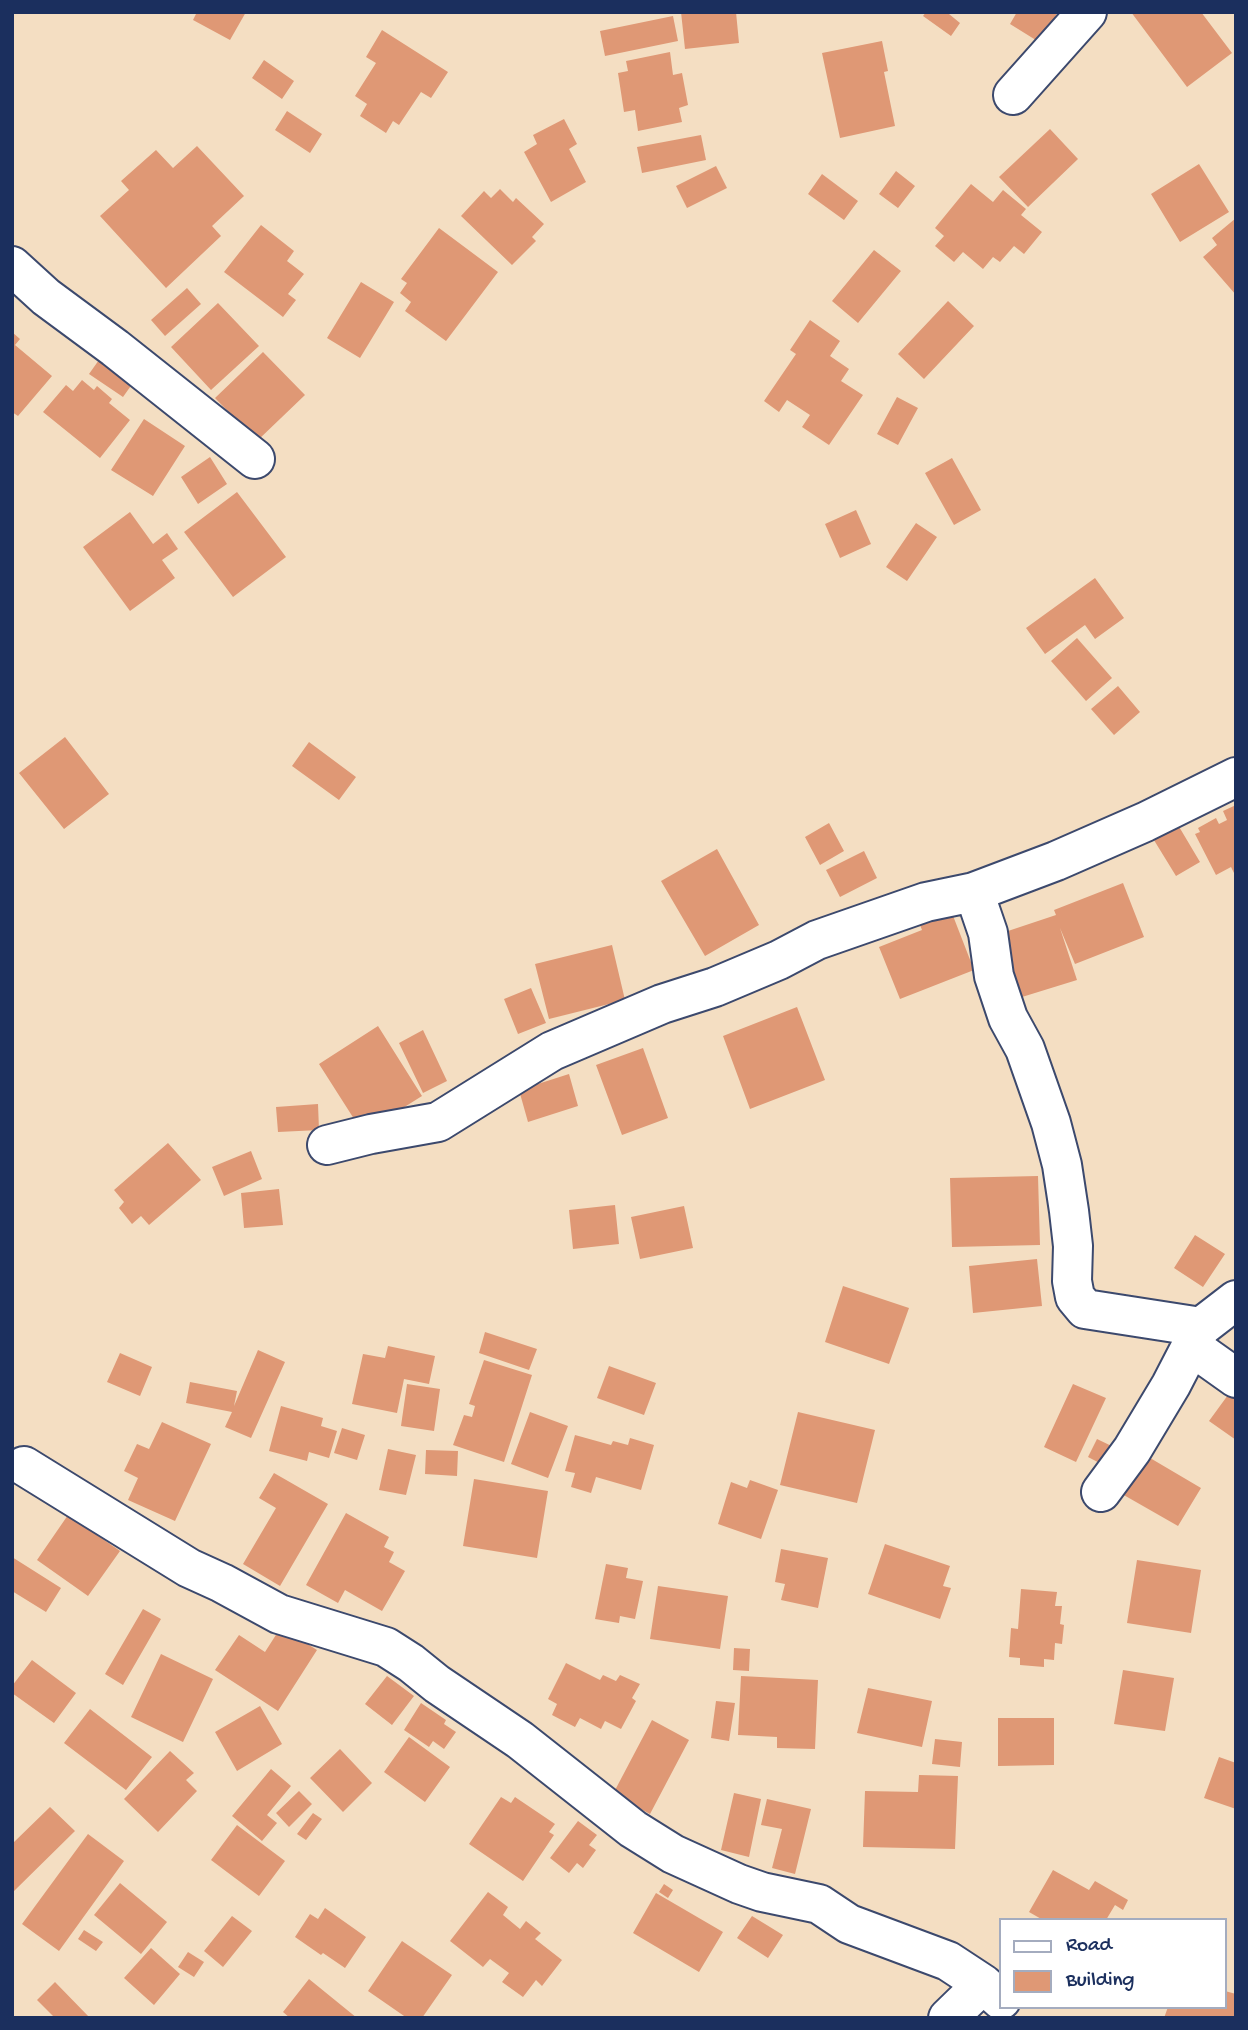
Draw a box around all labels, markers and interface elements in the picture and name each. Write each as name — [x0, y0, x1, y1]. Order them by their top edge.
legend — [1000, 1918, 1227, 2009]
text: Road — [1066, 1934, 1112, 1959]
text: Building — [1066, 1969, 1135, 1994]

